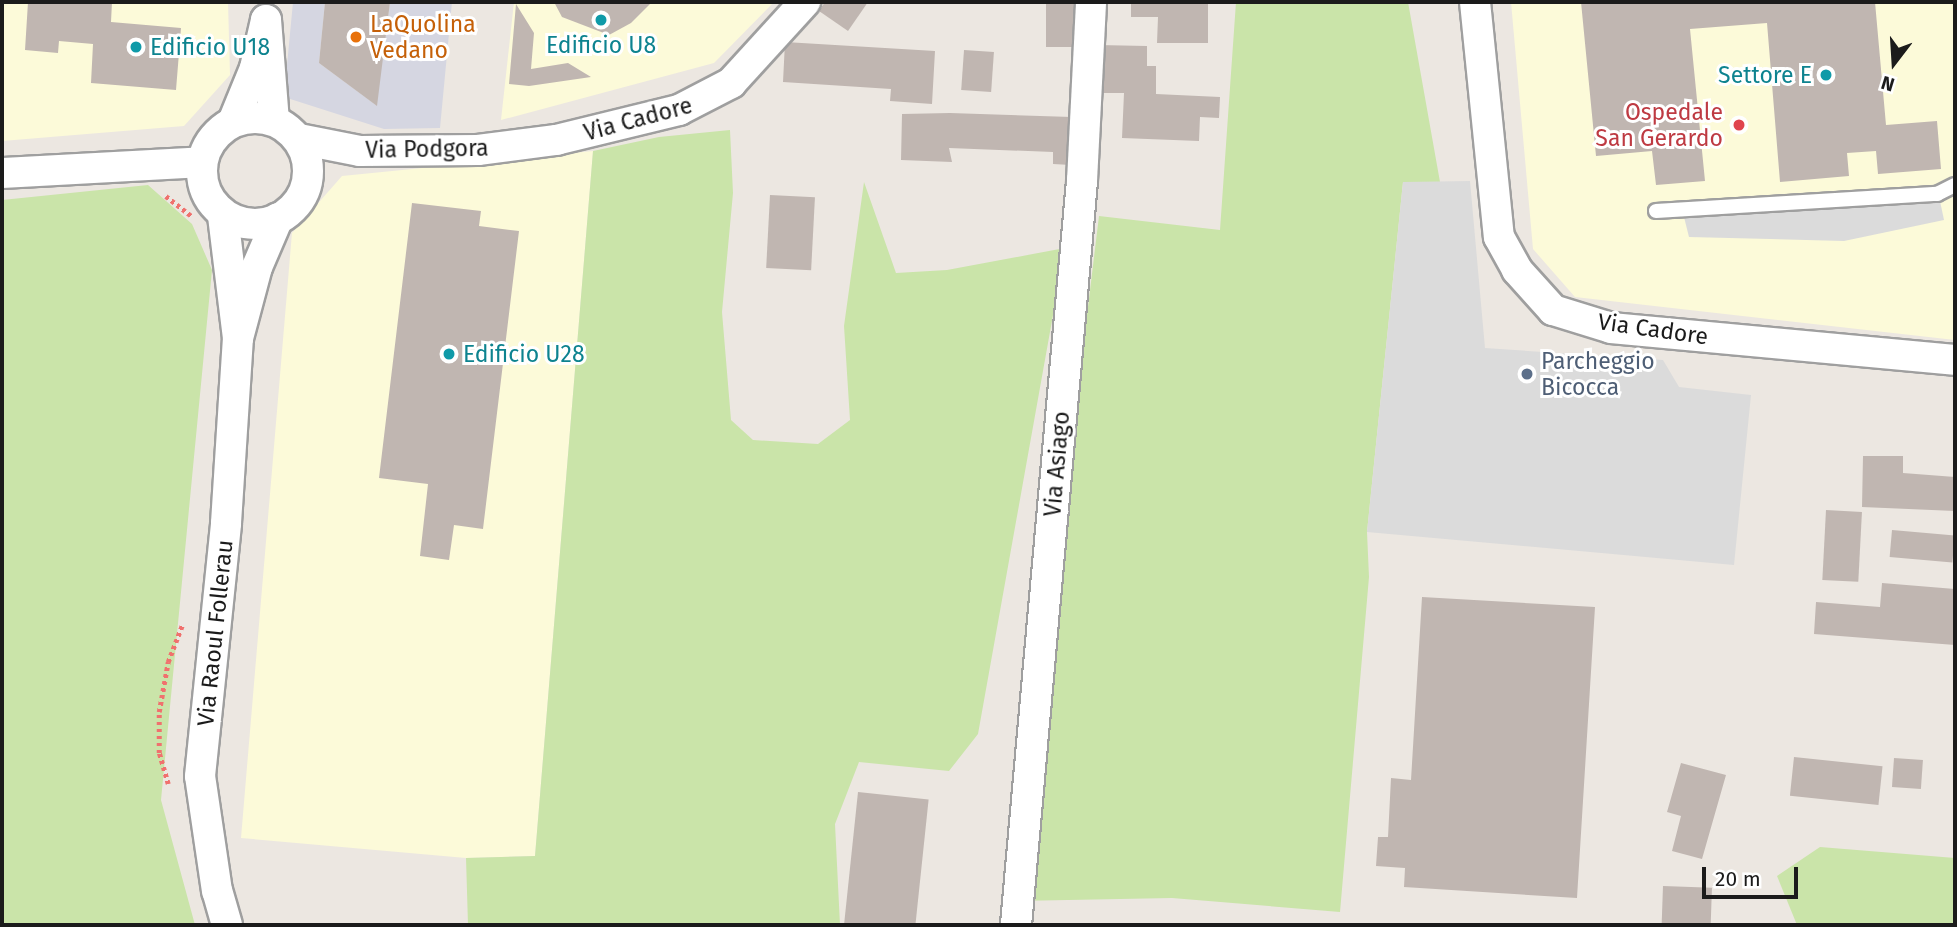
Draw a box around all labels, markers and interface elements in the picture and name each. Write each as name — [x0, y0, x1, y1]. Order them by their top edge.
place label: LaQuolina Vedano — [370, 10, 476, 64]
marker: Edificio U8 — [593, 12, 609, 28]
north arrow — [1859, 28, 1929, 98]
marker: LaQuolina Vedano — [348, 29, 364, 45]
place label: Edificio U8 — [546, 31, 656, 59]
place label: Edificio U18 — [150, 33, 270, 61]
marker: Edificio U18 — [128, 39, 144, 55]
place label: Settore E — [1718, 61, 1812, 89]
marker: Settore E — [1818, 67, 1834, 83]
text: N — [1878, 71, 1897, 96]
street label: Via Cadore — [581, 91, 695, 147]
place label: Ospedale San Gerardo — [1595, 98, 1723, 152]
marker: Ospedale San Gerardo — [1729, 115, 1749, 135]
street label: Via Podgora — [365, 134, 489, 164]
street label: Via Cadore — [1596, 308, 1710, 350]
place label: Edificio U28 — [463, 340, 585, 368]
marker: Edificio U28 — [441, 346, 457, 362]
place label: Parcheggio Bicocca — [1541, 347, 1655, 401]
marker: Parcheggio Bicocca — [1519, 366, 1535, 382]
street label: Via Asiago — [1039, 410, 1075, 518]
street label: Via Raoul Follerau — [191, 538, 239, 728]
scale bar — [1705, 853, 1801, 897]
text: 20 m — [1715, 866, 1761, 892]

